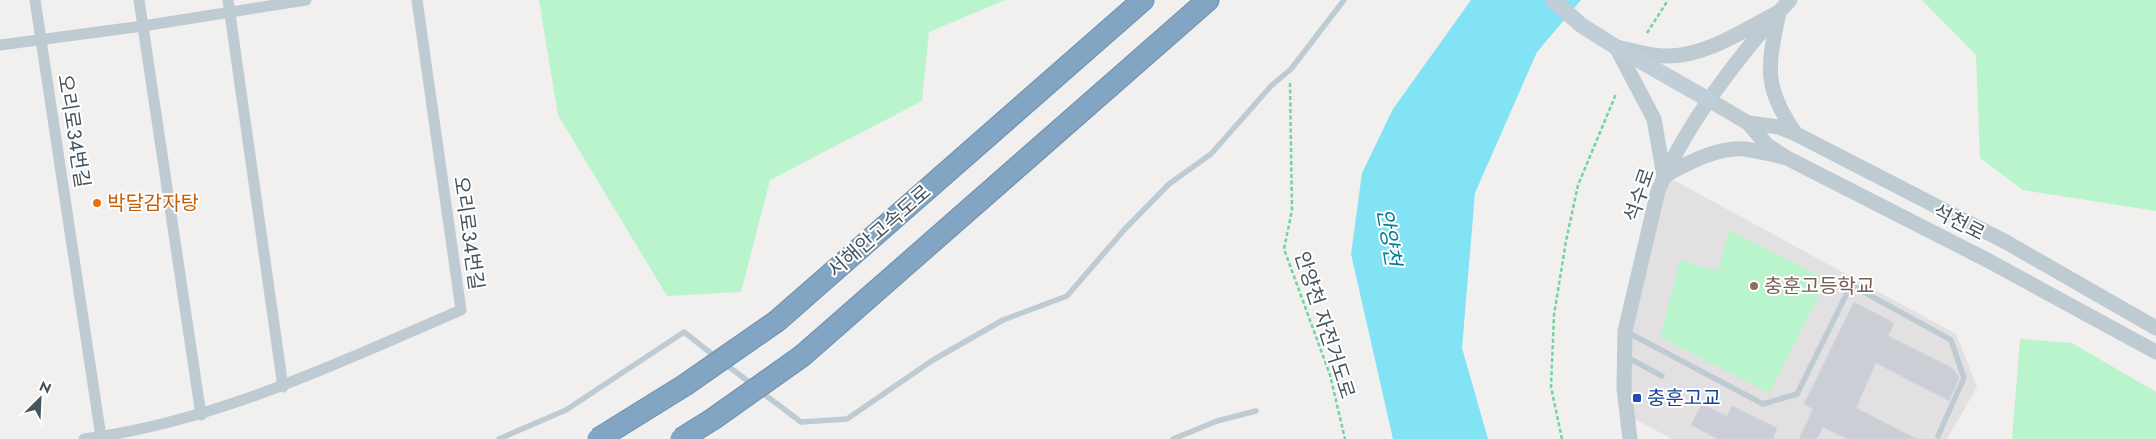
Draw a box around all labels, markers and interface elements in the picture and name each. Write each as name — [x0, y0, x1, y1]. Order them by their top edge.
street label: 오리로34번길 — [50, 72, 97, 190]
street label: 석수로 — [1617, 164, 1662, 226]
street label: 오리로34번길 — [446, 174, 491, 292]
street label: 서해안고속도로 — [821, 178, 937, 285]
place label: 박달감자탕 — [107, 189, 199, 218]
marker: 박달감자탕 — [91, 197, 103, 209]
street label: 석천로 — [1928, 197, 1990, 248]
water label: 안양천 — [1370, 206, 1409, 271]
street label: 안양천 자전거도로 — [1287, 248, 1362, 402]
place label: 충훈고등학교 — [1764, 272, 1874, 301]
marker: 충훈고등학교 — [1748, 280, 1760, 292]
north arrow — [15, 374, 65, 424]
text: N — [36, 376, 54, 399]
place label: 충훈고교 — [1647, 384, 1721, 413]
marker: 충훈고교 — [1631, 392, 1643, 404]

